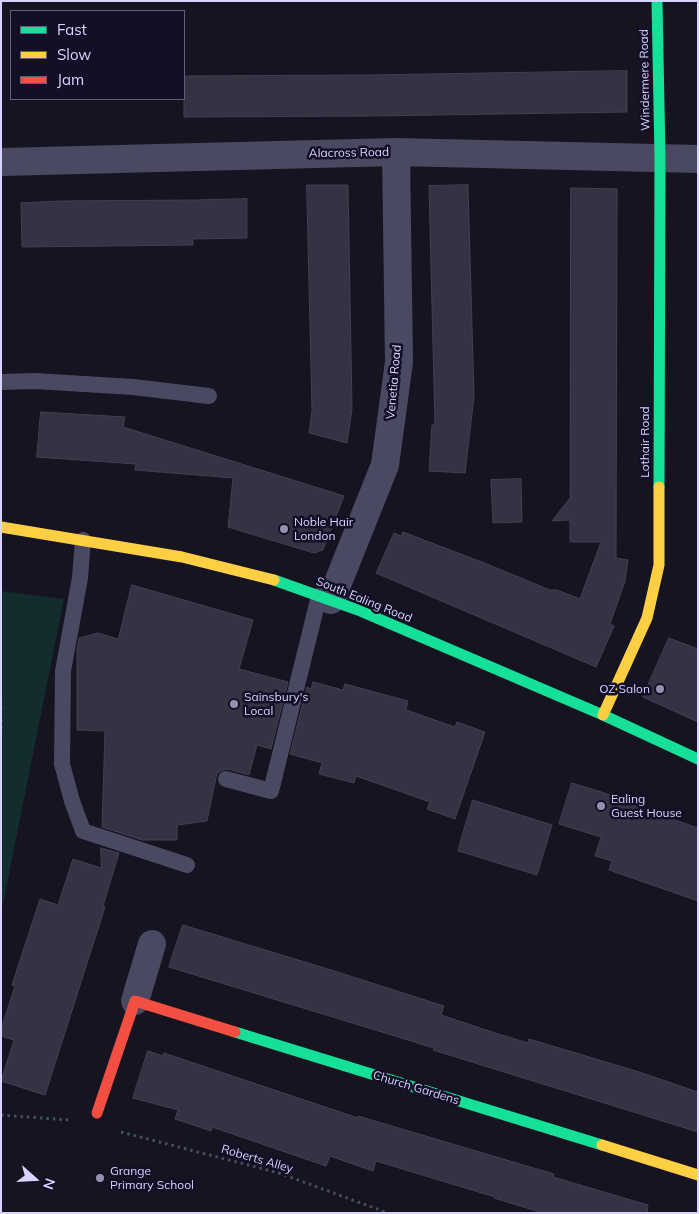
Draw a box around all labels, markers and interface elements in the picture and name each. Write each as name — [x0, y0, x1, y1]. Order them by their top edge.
legend — [10, 10, 185, 100]
text: Fast — [57, 20, 87, 39]
street label: Windermere Road — [637, 29, 653, 131]
text: Slow — [57, 45, 91, 64]
text: Jam — [57, 70, 84, 89]
street label: Alacross Road — [309, 145, 389, 161]
street label: Venetia Road — [384, 344, 404, 420]
street label: Lothair Road — [638, 406, 652, 478]
place label: Noble Hair London — [294, 515, 353, 543]
marker: Noble Hair London — [278, 523, 290, 535]
street label: South Ealing Road — [314, 574, 414, 626]
place label: OZ Salon — [599, 682, 650, 696]
marker: OZ Salon — [654, 683, 666, 695]
place label: Sainsbury's Local — [244, 690, 308, 718]
marker: Sainsbury's Local — [228, 698, 240, 710]
place label: Ealing Guest House — [611, 792, 682, 820]
marker: Ealing Guest House — [595, 800, 607, 812]
street label: Church Gardens — [371, 1068, 461, 1108]
street label: Roberts Alley — [219, 1142, 295, 1176]
north arrow — [10, 1154, 60, 1204]
place label: Grange Primary School — [110, 1164, 194, 1192]
marker: Grange Primary School — [94, 1172, 106, 1184]
text: N — [39, 1176, 59, 1192]

